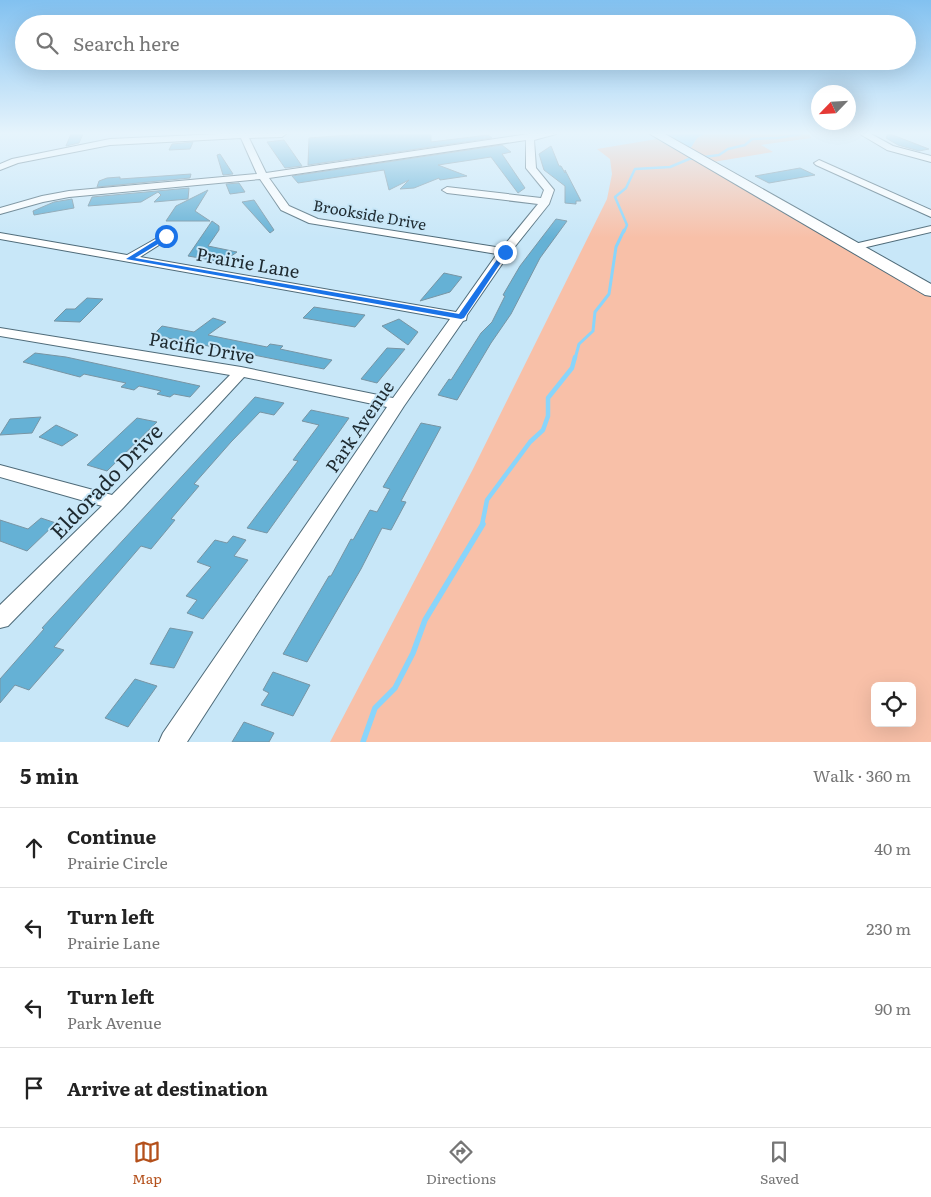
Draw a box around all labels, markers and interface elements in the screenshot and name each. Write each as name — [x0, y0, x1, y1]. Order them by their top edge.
search box — [15, 15, 916, 70]
icon: search — [33, 29, 61, 57]
text: Search here — [73, 29, 180, 57]
north arrow — [811, 85, 856, 130]
street label: Brookside Drive — [312, 193, 428, 235]
route start — [155, 225, 178, 248]
street label: Prairie Lane — [194, 240, 302, 284]
route end — [494, 241, 517, 264]
street label: Pacific Drive — [147, 324, 257, 370]
street label: Park Avenue — [318, 374, 400, 478]
street label: Eldorado Drive — [42, 415, 168, 545]
map controls — [871, 682, 916, 727]
button: locate — [871, 682, 916, 727]
text: 5 min — [20, 759, 79, 790]
text: Walk · 360 m — [813, 763, 911, 787]
text: Continue — [67, 822, 156, 850]
icon: ahead — [20, 834, 48, 862]
text: 40 m — [874, 836, 911, 860]
text: Prairie Circle — [67, 850, 168, 874]
text: Turn left — [67, 902, 154, 930]
icon: left — [20, 914, 48, 942]
text: 230 m — [866, 916, 911, 940]
text: Prairie Lane — [67, 930, 160, 954]
text: Turn left — [67, 982, 154, 1010]
icon: left — [20, 994, 48, 1022]
text: 90 m — [875, 996, 911, 1020]
text: Park Avenue — [67, 1010, 161, 1034]
icon: arrive — [20, 1074, 48, 1102]
text: Arrive at destination — [67, 1074, 268, 1102]
tab: Map — [132, 1138, 162, 1188]
tab: Directions — [426, 1138, 496, 1188]
tab: Saved — [760, 1138, 799, 1188]

